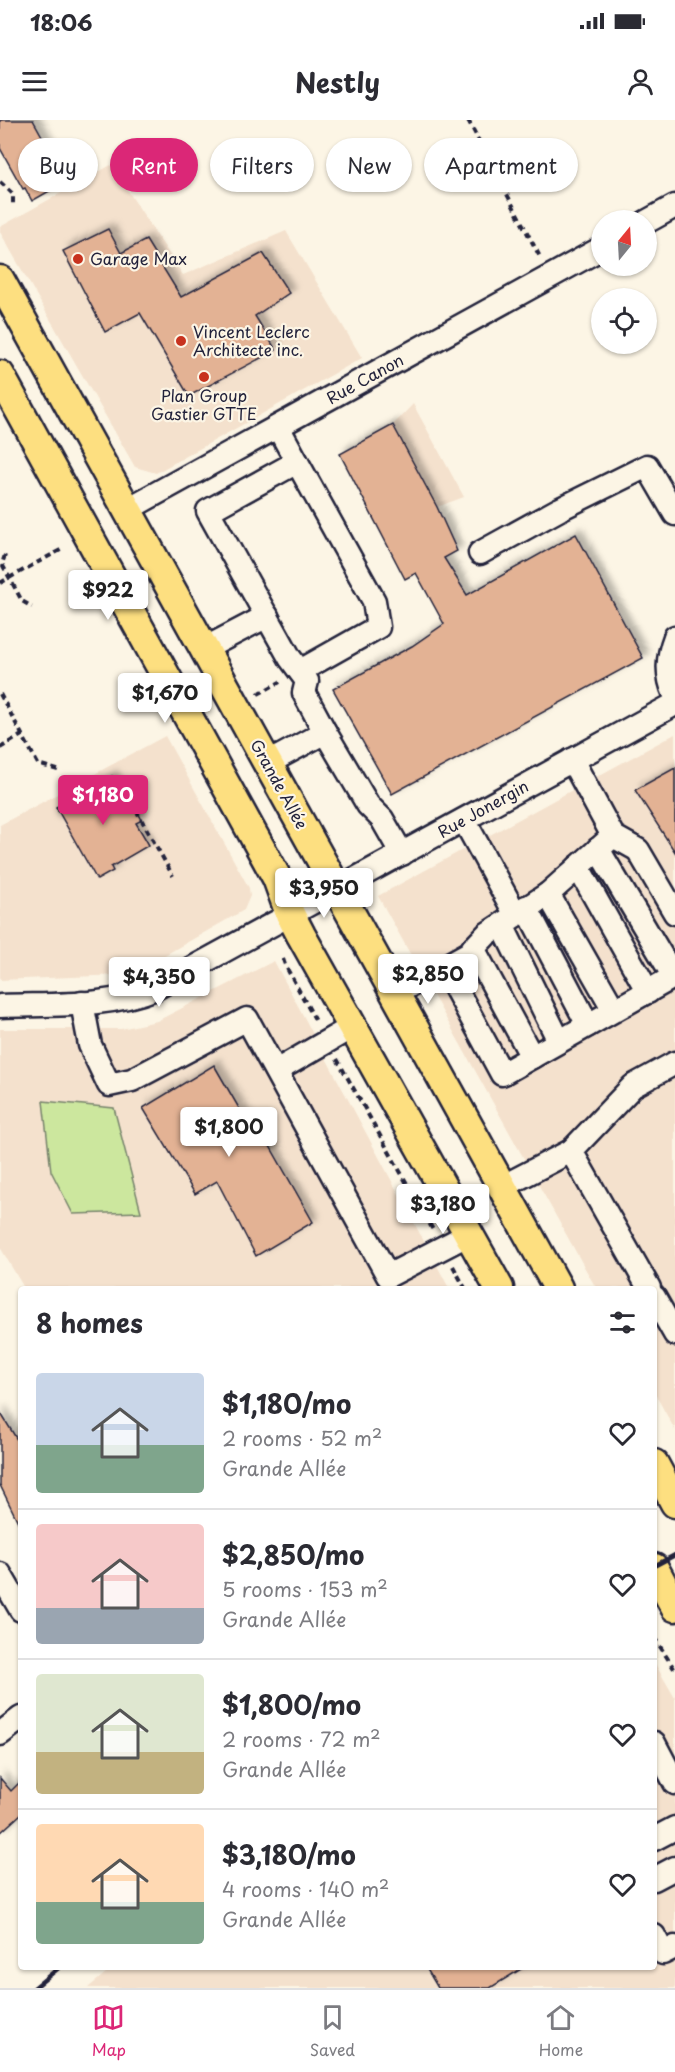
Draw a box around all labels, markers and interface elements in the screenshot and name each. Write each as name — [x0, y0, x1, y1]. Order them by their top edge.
text: 18:06 — [30, 5, 93, 38]
text: Nestly — [295, 61, 380, 102]
icon: menu — [18, 65, 51, 98]
icon: person — [624, 65, 657, 98]
chip: Buy — [18, 138, 98, 192]
chip: Rent — [110, 138, 198, 192]
chip: Filters — [210, 138, 314, 192]
chip: New — [326, 138, 412, 192]
chip: Apartment — [424, 138, 578, 192]
north arrow — [591, 210, 657, 276]
map controls — [591, 210, 657, 354]
place label: Garage Max — [90, 246, 187, 270]
marker: Garage Max — [71, 252, 85, 266]
button: locate — [591, 288, 657, 354]
place label: Vincent Leclerc Architecte inc. — [193, 319, 309, 361]
marker: Vincent Leclerc Architecte inc. — [174, 334, 188, 348]
street label: Rue Canon — [322, 347, 407, 409]
marker: Plan Group Gastier GTTE — [197, 370, 211, 384]
place label: Plan Group Gastier GTTE — [151, 383, 257, 425]
pin: $922 — [72, 570, 144, 621]
text: $922 — [82, 574, 134, 604]
pin: $1,670 — [116, 673, 214, 724]
text: $1,670 — [132, 677, 198, 707]
street label: Grande Allée — [245, 734, 314, 833]
street label: Rue Jonergin — [433, 773, 532, 843]
pin: $1,180 — [54, 775, 152, 826]
text: $1,180 — [72, 779, 134, 809]
pin: $3,950 — [275, 868, 373, 919]
text: $3,950 — [289, 872, 359, 902]
pin: $2,850 — [379, 954, 477, 1005]
pin: $4,350 — [110, 957, 208, 1008]
text: $2,850 — [392, 958, 464, 988]
text: $4,350 — [123, 961, 195, 991]
pin: $1,800 — [180, 1107, 278, 1158]
text: $1,800 — [194, 1111, 264, 1141]
pin: $3,180 — [394, 1184, 492, 1235]
text: $3,180 — [410, 1188, 476, 1218]
text: 8 homes — [36, 1303, 143, 1342]
icon: filters — [606, 1306, 639, 1339]
text: $1,180/mo — [222, 1384, 351, 1423]
icon: home — [84, 1397, 156, 1469]
icon: heart — [606, 1417, 639, 1450]
text: 2 rooms · 52 m² — [222, 1423, 382, 1453]
text: Grande Allée — [222, 1453, 346, 1483]
text: $2,850/mo — [222, 1535, 364, 1574]
icon: home — [84, 1548, 156, 1620]
icon: heart — [606, 1568, 639, 1601]
text: 5 rooms · 153 m² — [222, 1574, 388, 1604]
text: Grande Allée — [222, 1604, 346, 1634]
text: $1,800/mo — [222, 1685, 361, 1724]
icon: home — [84, 1698, 156, 1770]
icon: heart — [606, 1718, 639, 1751]
text: 2 rooms · 72 m² — [222, 1724, 381, 1754]
text: Grande Allée — [222, 1754, 346, 1784]
text: $3,180/mo — [222, 1835, 356, 1874]
icon: home — [84, 1848, 156, 1920]
icon: heart — [606, 1868, 639, 1901]
text: 4 rooms · 140 m² — [222, 1874, 389, 1904]
text: Grande Allée — [222, 1904, 346, 1934]
tab: Map — [92, 2001, 126, 2061]
tab: Saved — [310, 2001, 355, 2061]
tab: Home — [539, 2001, 583, 2061]

